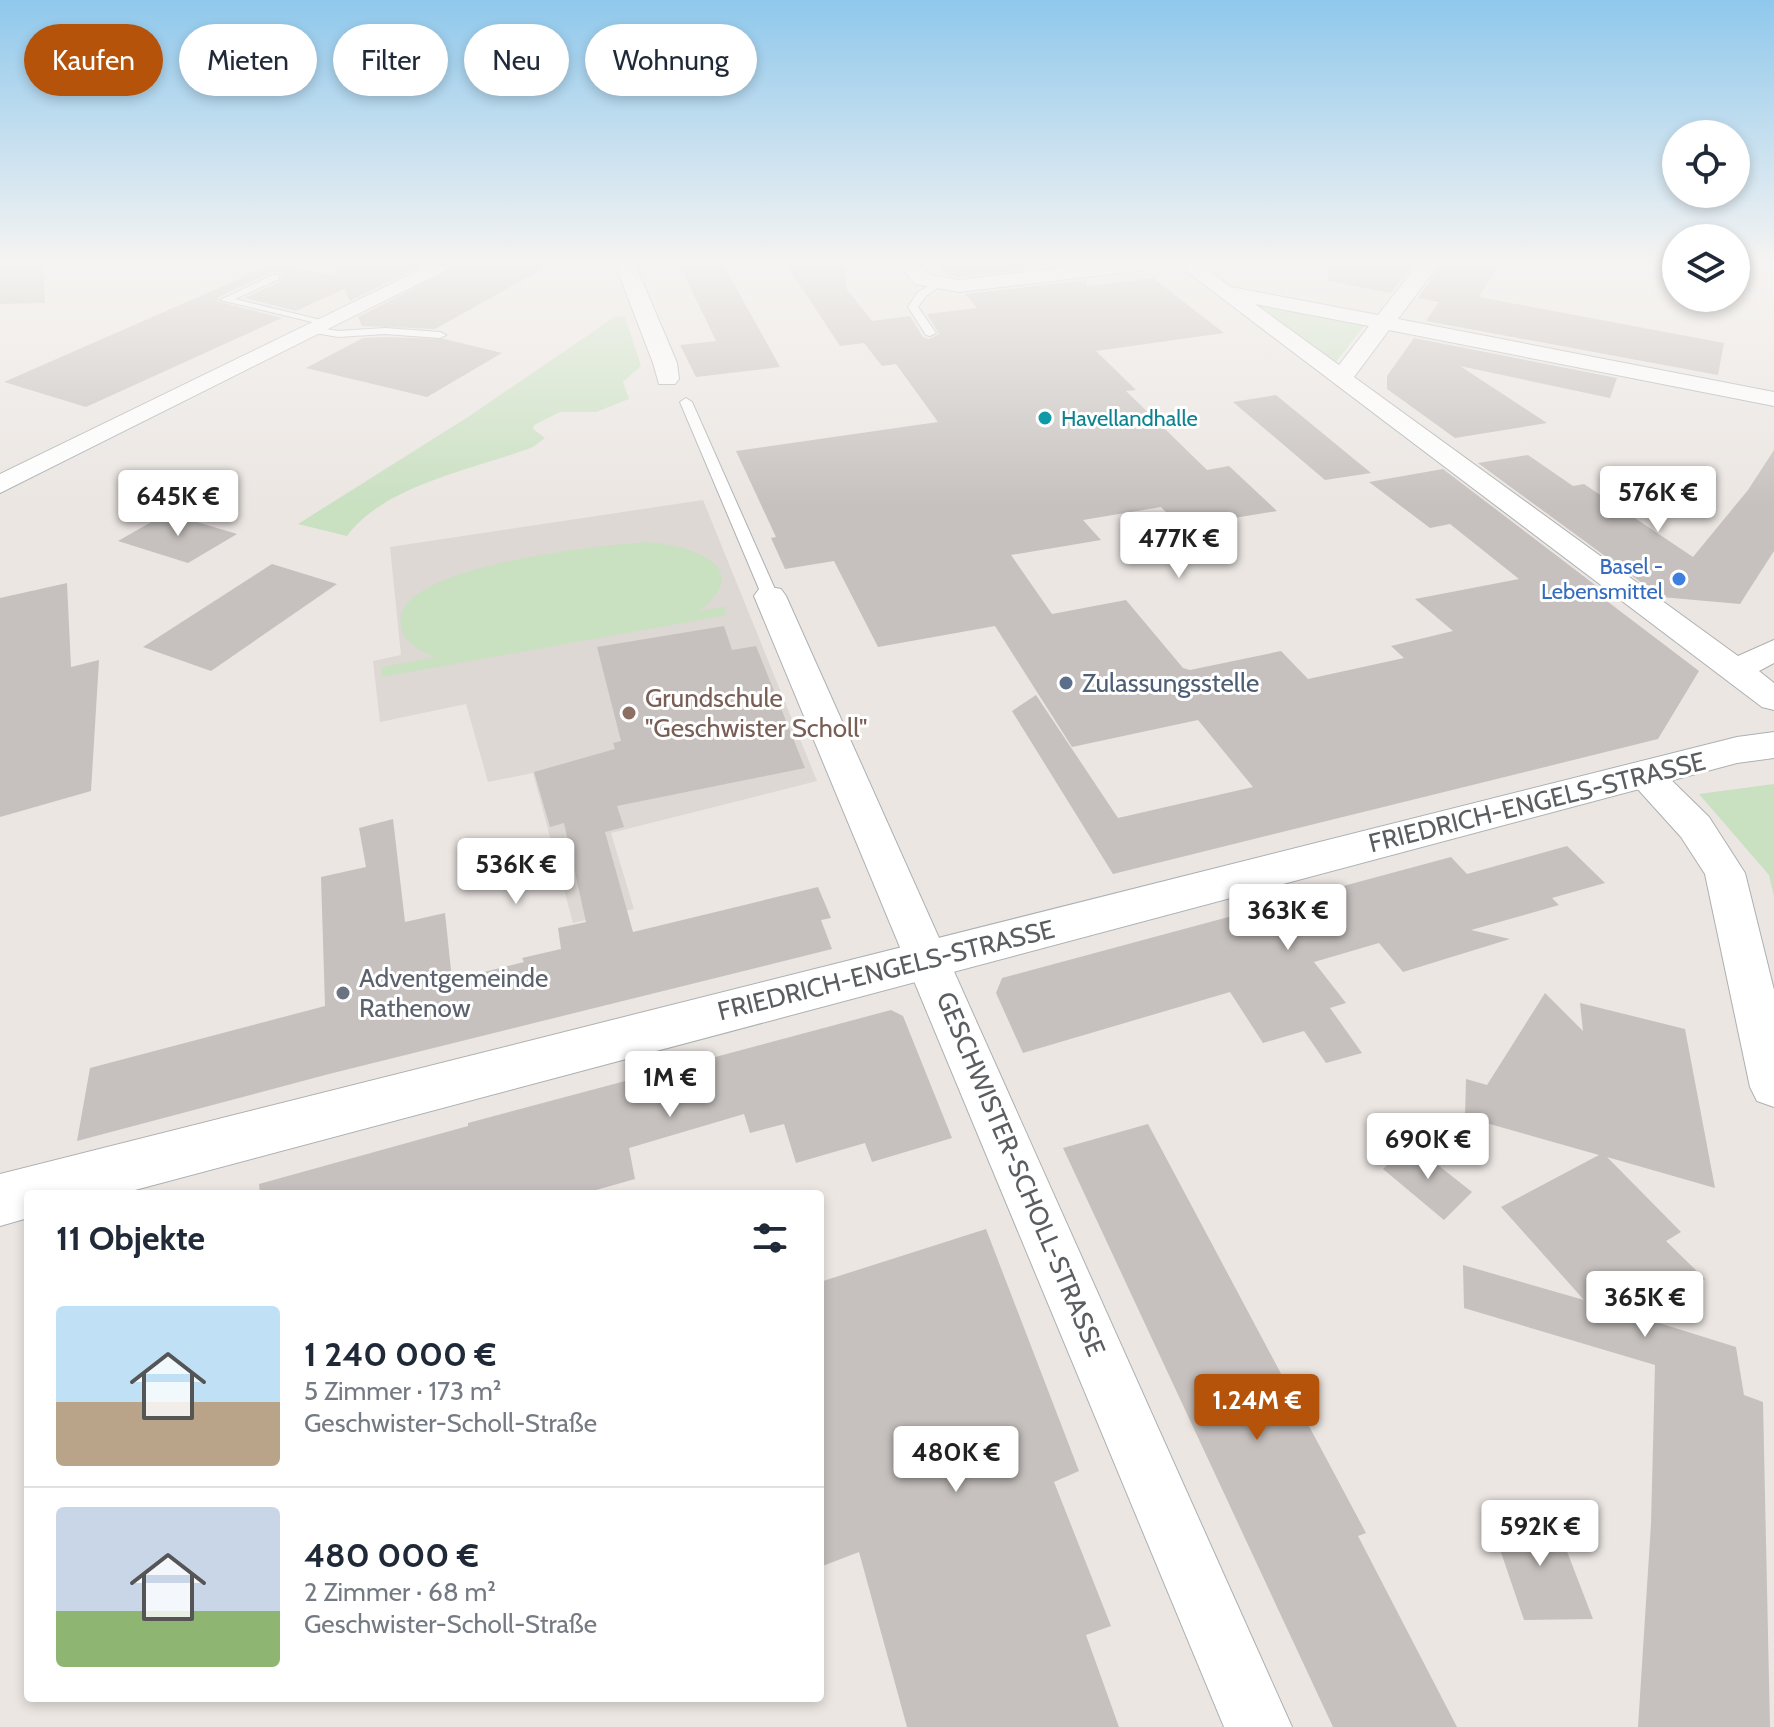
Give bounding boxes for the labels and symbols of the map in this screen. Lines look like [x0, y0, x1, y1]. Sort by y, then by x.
place label: Havellandhalle [1061, 405, 1198, 432]
marker: Havellandhalle [1036, 409, 1054, 427]
pin: 576K € [1593, 466, 1723, 534]
pin: 645K € [113, 470, 243, 538]
pin: 477K € [1114, 512, 1244, 580]
place label: Basel - Lebensmittel [1541, 553, 1664, 605]
marker: Basel - Lebensmittel [1670, 570, 1688, 588]
place label: Zulassungsstelle [1082, 667, 1259, 699]
marker: Zulassungsstelle [1057, 674, 1075, 692]
place label: Grundschule "Geschwister Scholl" [645, 682, 867, 744]
marker: Grundschule "Geschwister Scholl" [620, 704, 638, 722]
street label: FRIEDRICH-ENGELS-STRASSE [1365, 745, 1709, 859]
pin: 536K € [451, 838, 581, 906]
pin: 363K € [1223, 884, 1353, 952]
street label: FRIEDRICH-ENGELS-STRASSE [714, 913, 1058, 1027]
place label: Adventgemeinde Rathenow [359, 962, 548, 1024]
marker: Adventgemeinde Rathenow [334, 984, 352, 1002]
street label: GESCHWISTER-SCHOLL-STRASSE [930, 987, 1112, 1361]
pin: 1M € [623, 1051, 717, 1119]
pin: 690K € [1363, 1113, 1493, 1181]
pin: 365K € [1580, 1271, 1710, 1339]
pin: 1.24M € [1183, 1374, 1331, 1442]
pin: 480K € [891, 1426, 1021, 1494]
pin: 592K € [1475, 1500, 1605, 1568]

